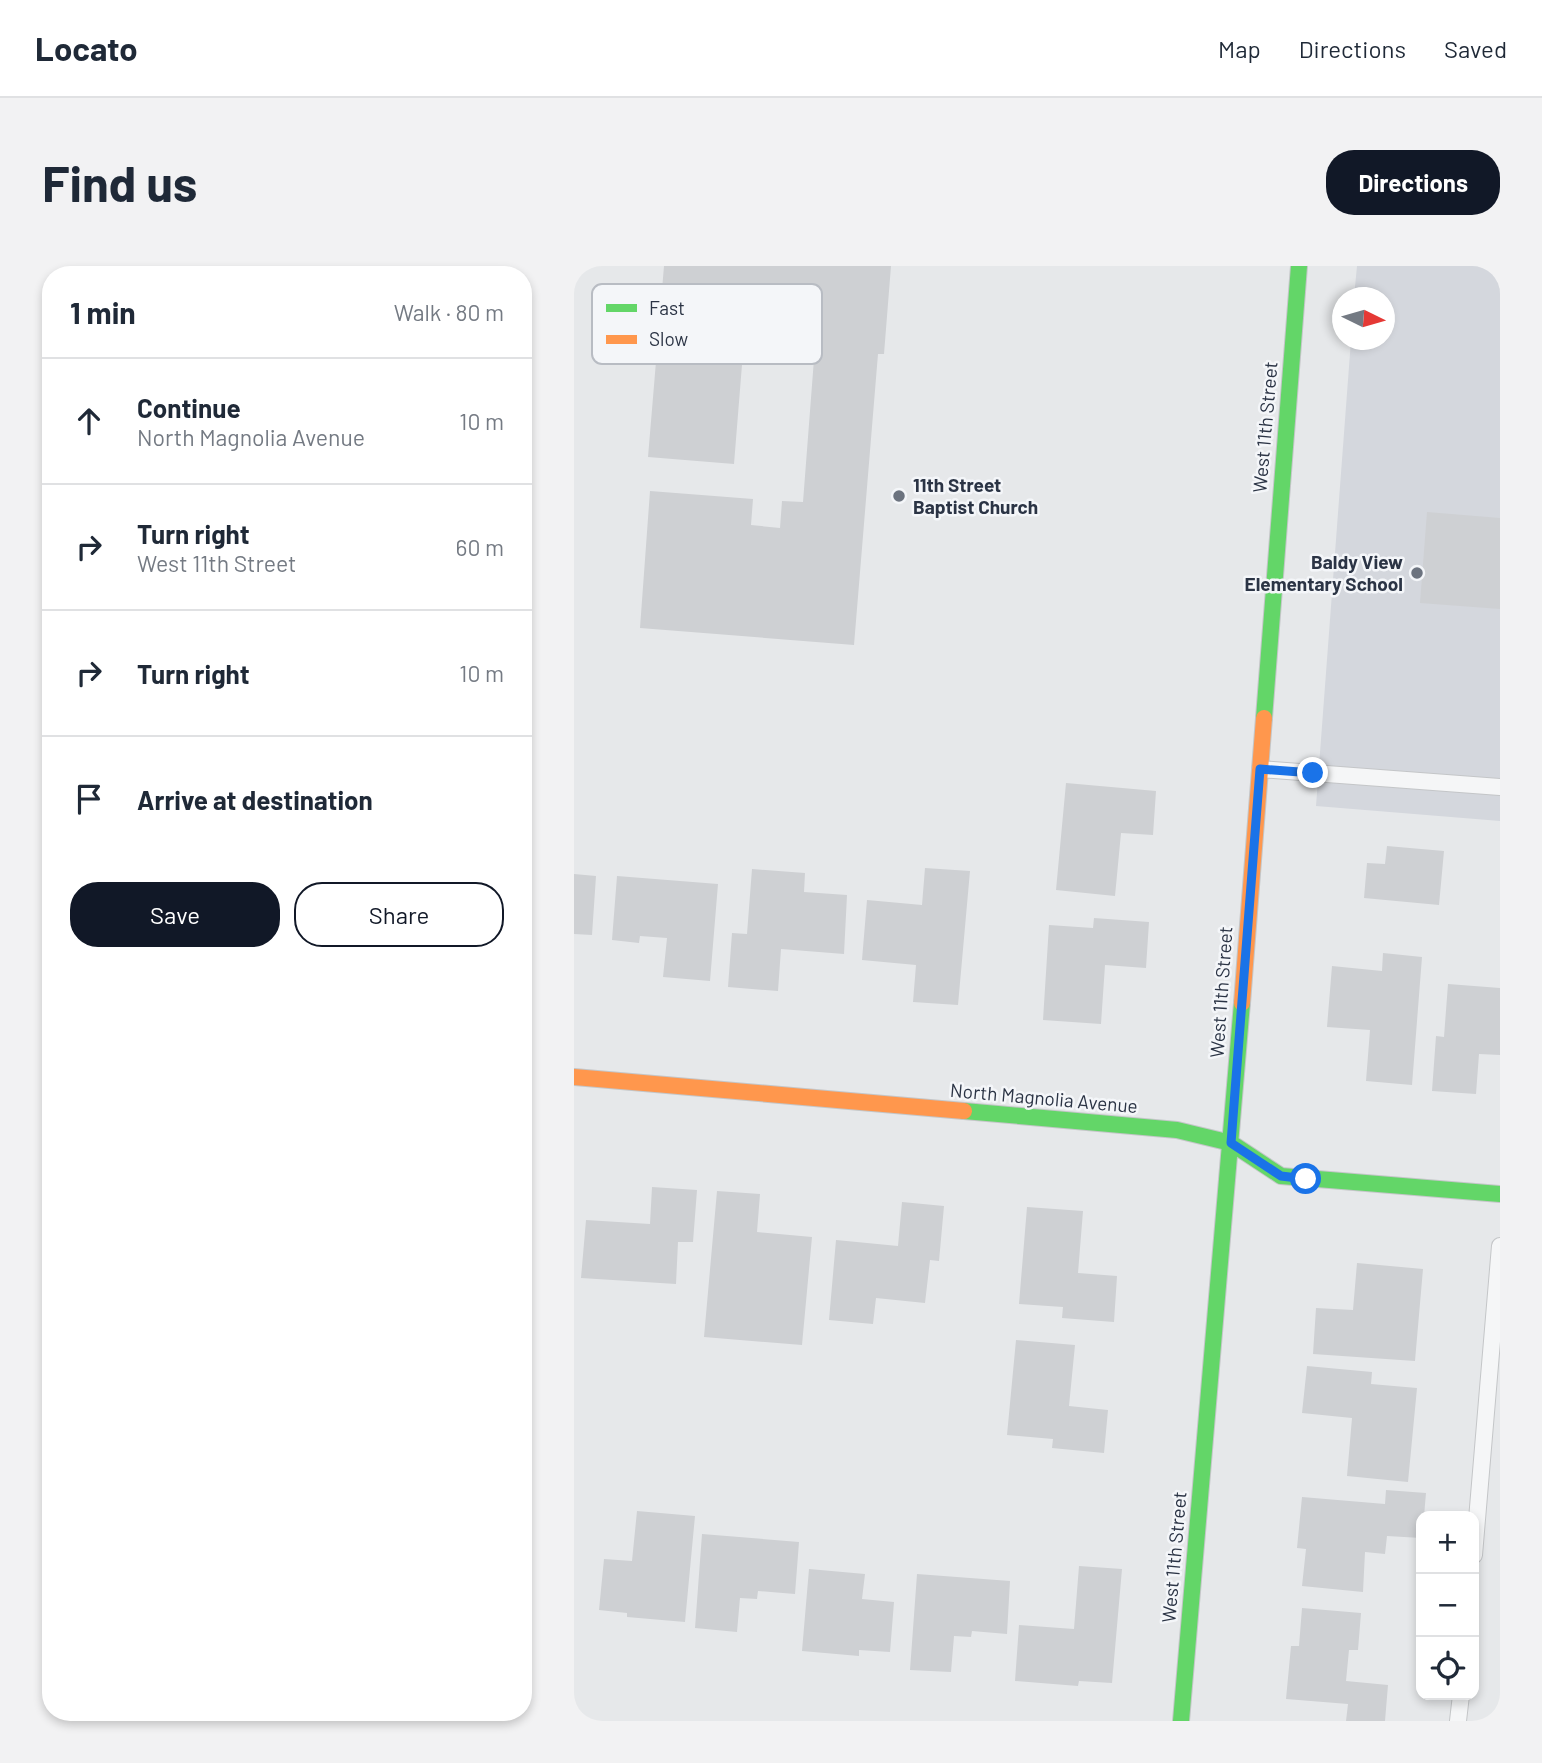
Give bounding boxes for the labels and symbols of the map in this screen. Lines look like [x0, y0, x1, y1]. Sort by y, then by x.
legend [592, 284, 822, 364]
north arrow [1332, 287, 1395, 350]
text: Fast [649, 296, 685, 319]
text: Slow [649, 327, 688, 350]
street label: West 11th Street [1247, 360, 1282, 494]
place label: 11th Street Baptist Church [913, 473, 1038, 518]
marker: 11th Street Baptist Church [891, 488, 907, 504]
place label: Baldy View Elementary School [1245, 550, 1403, 595]
marker: Baldy View Elementary School [1409, 565, 1425, 581]
route end [1297, 757, 1328, 788]
street label: West 11th Street [1204, 925, 1237, 1058]
street label: North Magnolia Avenue [949, 1078, 1139, 1117]
route start [1290, 1163, 1321, 1194]
street label: West 11th Street [1156, 1490, 1191, 1624]

